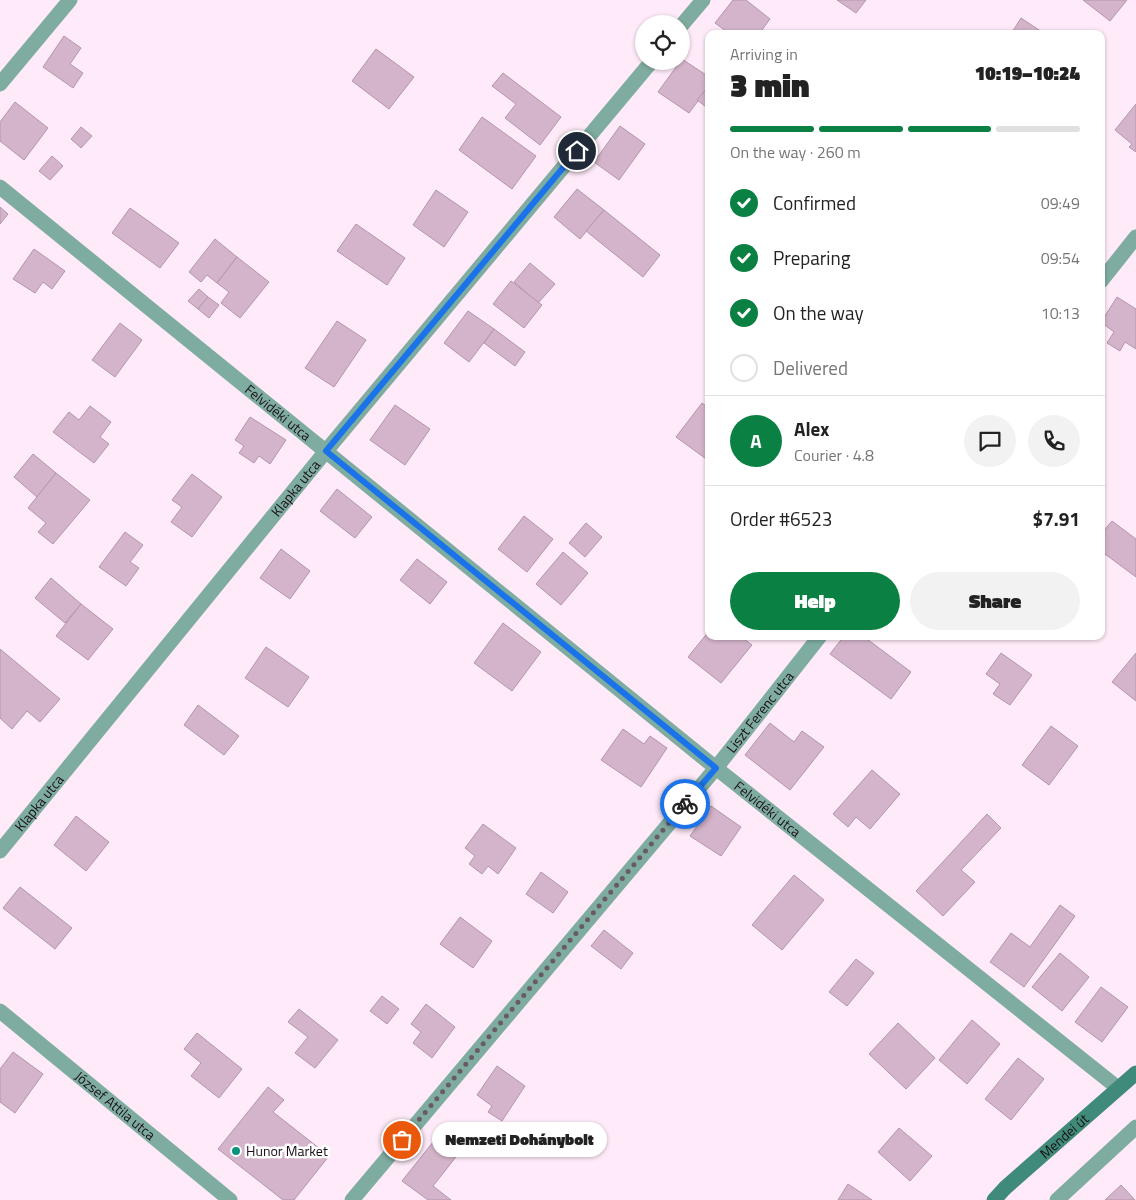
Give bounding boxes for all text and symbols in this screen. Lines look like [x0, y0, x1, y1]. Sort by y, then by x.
map controls [635, 15, 690, 70]
button: locate [635, 15, 690, 70]
text: Arriving in [730, 42, 798, 66]
text: 10:19–10:24 [975, 58, 1080, 87]
text: 3 min [730, 61, 810, 109]
pin [556, 130, 598, 172]
icon: home [563, 137, 591, 165]
text: On the way · 260 m [730, 140, 861, 164]
text: Confirmed [773, 188, 856, 217]
icon: check [730, 189, 758, 217]
text: 09:49 [1041, 191, 1080, 215]
text: Preparing [773, 243, 850, 272]
icon: check [730, 244, 758, 272]
text: 09:54 [1041, 246, 1080, 270]
text: On the way [773, 298, 864, 327]
icon: check [730, 299, 758, 327]
text: 10:13 [1041, 301, 1080, 325]
text: Delivered [773, 353, 848, 382]
street label: Felvidéki utca [241, 379, 316, 446]
text: Alex [794, 414, 829, 443]
button: chat [964, 415, 1016, 467]
button: phone [1028, 415, 1080, 467]
text: A [750, 426, 762, 455]
text: Courier · 4.8 [794, 443, 874, 467]
street label: Klapka utca [266, 455, 325, 521]
text: Order #6523 [730, 504, 832, 533]
text: $7.91 [1033, 504, 1080, 533]
button: Help [730, 572, 900, 630]
button: Share [910, 572, 1080, 630]
street label: Liszt Ferenc utca [721, 666, 798, 757]
street label: Klapka utca [9, 770, 68, 836]
street label: Felvidéki utca [730, 776, 806, 842]
courier [660, 779, 710, 829]
icon: bike [671, 790, 699, 818]
street label: József Attila utca [71, 1066, 160, 1145]
street label: Mendei út [1035, 1108, 1093, 1163]
pin [381, 1119, 423, 1161]
callout: Nemzeti Dohánybolt [432, 1122, 607, 1158]
icon: bag [388, 1126, 416, 1154]
text: Nemzeti Dohánybolt [445, 1127, 594, 1151]
place label: Hunor Market [246, 1140, 328, 1161]
marker: Hunor Market [230, 1145, 242, 1157]

